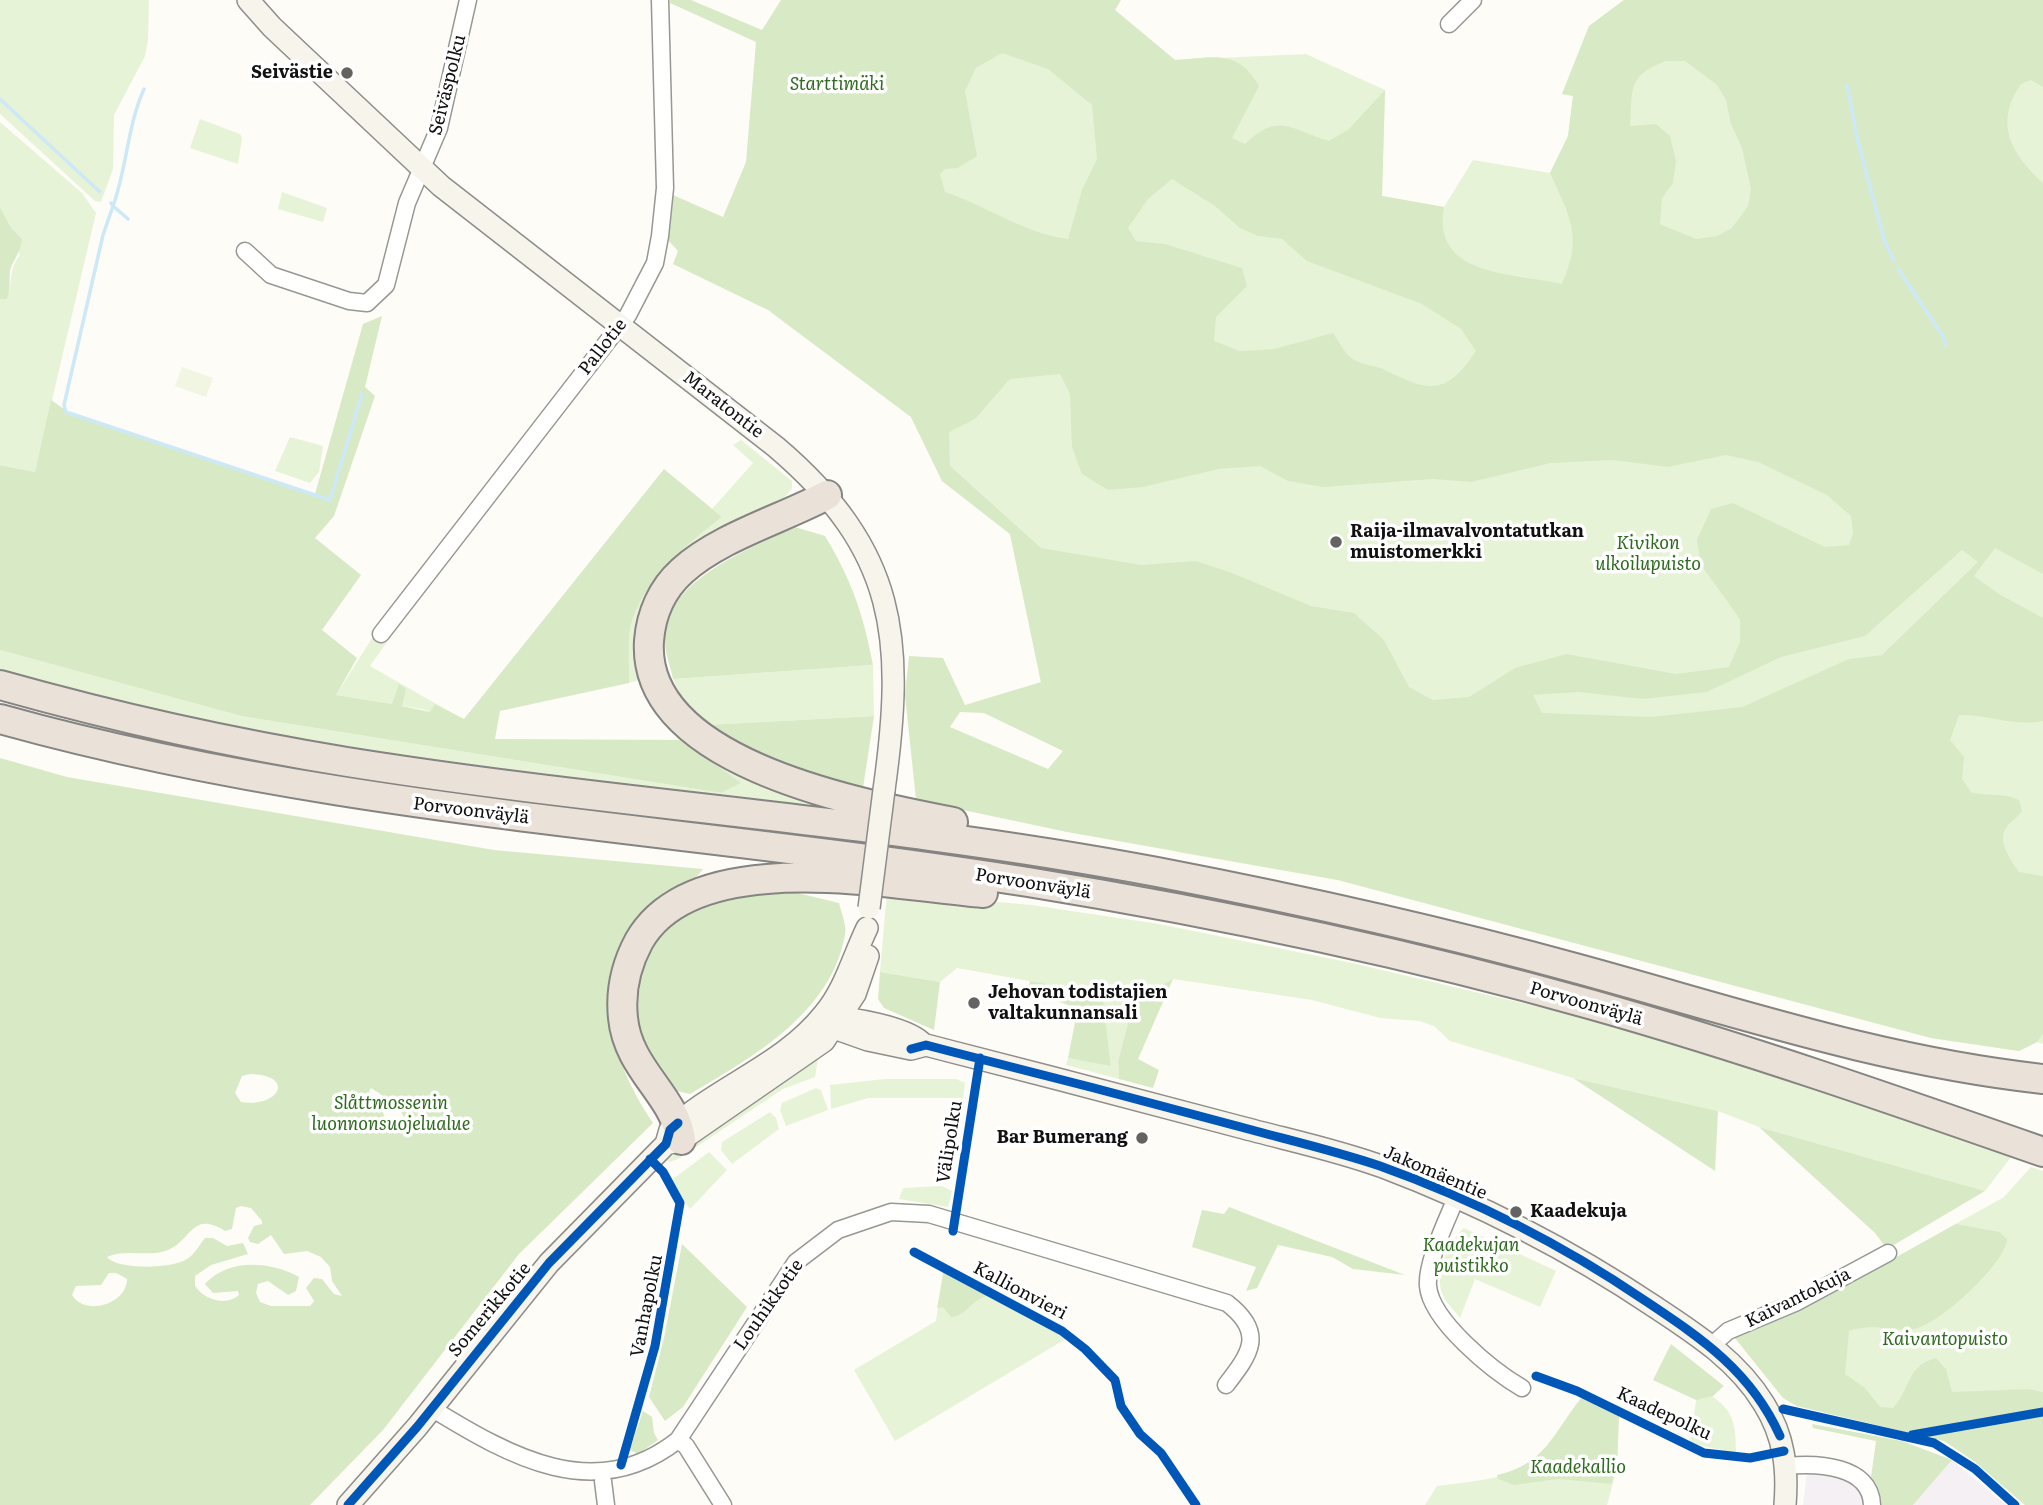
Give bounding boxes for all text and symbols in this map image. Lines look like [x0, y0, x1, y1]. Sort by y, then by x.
street label: Seiväspolku [425, 32, 471, 138]
place label: Seivästie [251, 62, 333, 84]
marker: Seivästie [339, 65, 355, 81]
park label: Starttimäki [790, 74, 884, 96]
street label: Pallotie [574, 315, 632, 379]
street label: Maratontie [678, 367, 768, 443]
place label: Raija-ilmavalvontatutkan muistomerkki [1350, 521, 1584, 564]
park label: Kivikon ulkoilupuisto [1595, 533, 1701, 576]
marker: Raija-ilmavalvontatutkan muistomerkki [1328, 534, 1344, 550]
street label: Porvoonväylä [412, 793, 530, 829]
street label: Porvoonväylä [974, 864, 1092, 904]
street label: Porvoonväylä [1527, 978, 1645, 1030]
place label: Jehovan todistajien valtakunnansali [988, 982, 1168, 1024]
marker: Jehovan todistajien valtakunnansali [966, 995, 982, 1011]
park label: Slåttmossenin luonnonsuojelualue [312, 1093, 470, 1136]
street label: Välipolku [933, 1099, 967, 1185]
place label: Bar Bumerang [996, 1127, 1128, 1149]
marker: Bar Bumerang [1134, 1130, 1150, 1146]
street label: Jakomäentie [1380, 1141, 1490, 1205]
place label: Kaadekuja [1530, 1201, 1627, 1223]
marker: Kaadekuja [1508, 1204, 1524, 1220]
park label: Kaadekujan puistikko [1422, 1235, 1520, 1278]
street label: Vanhapolku [626, 1253, 668, 1359]
street label: Louhikkotie [730, 1255, 808, 1355]
street label: Kallionvieri [969, 1257, 1071, 1325]
street label: Somerikkotie [444, 1258, 536, 1362]
street label: Kaivantokuja [1742, 1263, 1854, 1333]
park label: Kaivantopuisto [1882, 1329, 2008, 1351]
street label: Kaadepolku [1613, 1383, 1715, 1445]
park label: Kaadekallio [1530, 1457, 1626, 1479]

